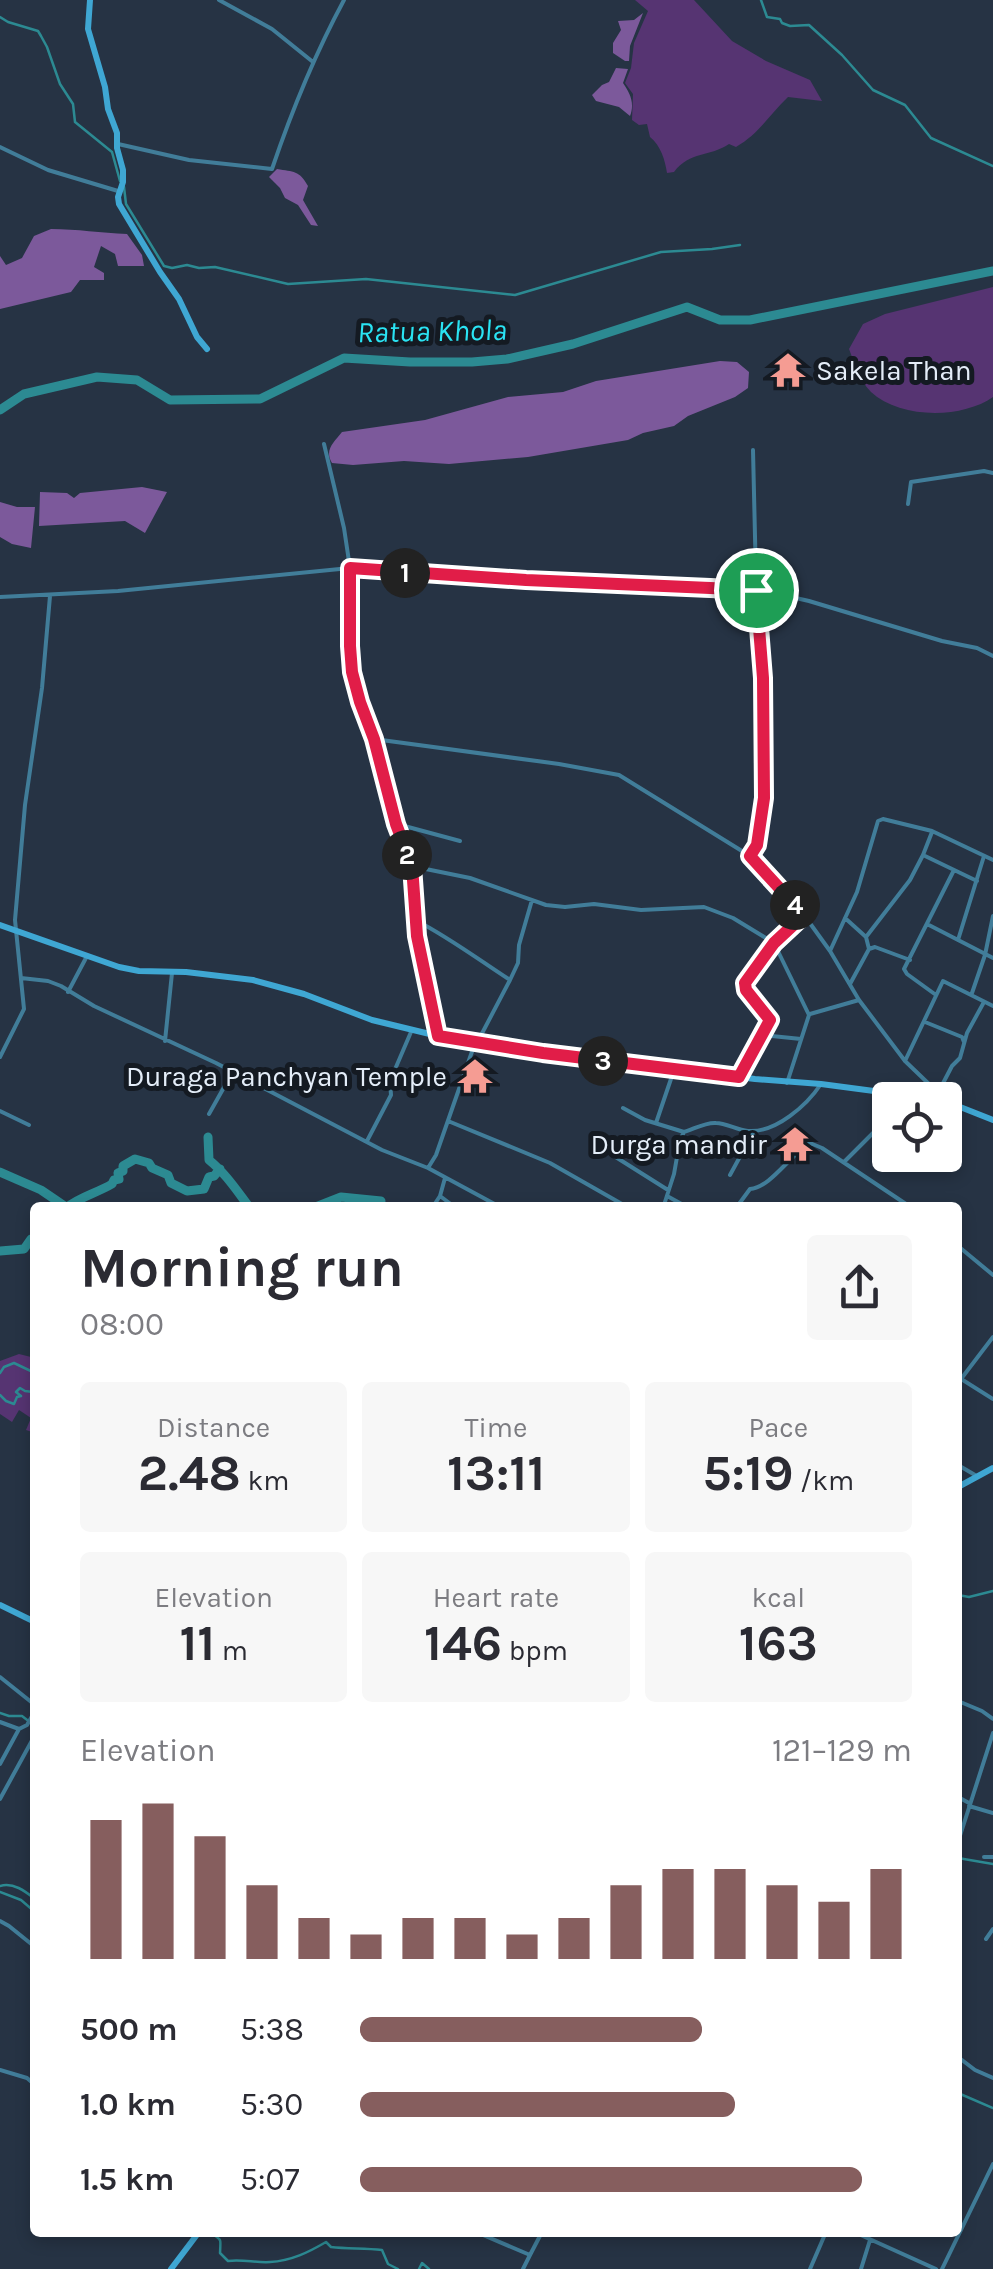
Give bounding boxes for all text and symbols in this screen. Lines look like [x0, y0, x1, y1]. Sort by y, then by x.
water label: Ratua Khola [357, 312, 507, 350]
temple icon: Sakela Than [769, 351, 807, 389]
place label: Sakela Than [816, 354, 972, 387]
pin: 1 [380, 548, 430, 598]
pin [714, 548, 799, 633]
text: 1 [400, 556, 410, 589]
icon: arrive [729, 563, 784, 618]
pin: 2 [382, 830, 432, 880]
text: 2 [399, 838, 415, 871]
pin: 4 [770, 880, 820, 930]
text: 4 [787, 888, 803, 921]
pin: 3 [578, 1036, 628, 1086]
text: 3 [594, 1044, 612, 1077]
temple icon: Duraga Panchyan Temple [456, 1057, 494, 1095]
place label: Duraga Panchyan Temple [126, 1060, 447, 1093]
map controls [872, 1082, 962, 1172]
button: locate [872, 1082, 962, 1172]
temple icon: Durga mandir [776, 1125, 814, 1163]
place label: Durga mandir [590, 1128, 768, 1161]
button: share [807, 1235, 912, 1340]
text: Morning run [80, 1236, 404, 1300]
text: 08:00 [80, 1306, 164, 1343]
text: Distance [157, 1411, 270, 1444]
text: Time [465, 1411, 527, 1444]
text: Pace [748, 1411, 808, 1444]
text: 2.48 [138, 1444, 241, 1503]
text: 13:11 [447, 1444, 545, 1503]
text: 5:19 [703, 1444, 793, 1503]
text: km [241, 1464, 290, 1497]
text: /km [793, 1464, 854, 1497]
text: Elevation [154, 1581, 273, 1614]
text: Heart rate [433, 1581, 559, 1614]
text: kcal [752, 1581, 805, 1614]
text: 11 [179, 1614, 215, 1673]
text: 146 [424, 1614, 502, 1673]
text: 163 [739, 1614, 818, 1673]
text: m [215, 1634, 248, 1667]
text: bpm [502, 1634, 568, 1667]
text: Elevation [80, 1732, 215, 1769]
text: 121–129 m [772, 1732, 912, 1769]
text: 500 m [80, 2011, 178, 2048]
text: 5:38 [240, 2011, 304, 2048]
text: 1.0 km [80, 2086, 176, 2123]
text: 5:30 [240, 2086, 303, 2123]
text: 1.5 km [80, 2161, 174, 2198]
text: 5:07 [240, 2161, 299, 2198]

